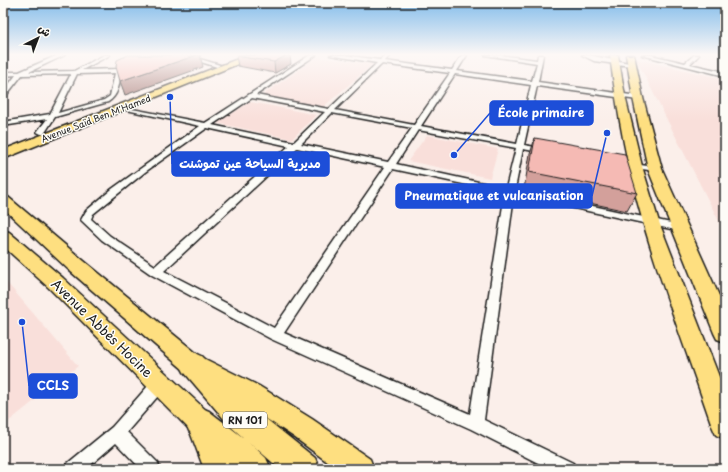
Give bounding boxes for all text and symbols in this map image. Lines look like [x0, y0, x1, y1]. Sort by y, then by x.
north arrow [18, 18, 58, 58]
text: ش [35, 20, 55, 41]
street label: Avenue Saïd Ben M'Hamed [39, 91, 153, 145]
callout: École primaire [490, 101, 593, 125]
text: École primaire [498, 103, 585, 121]
callout: مديرية السياحة عين تموشنت [172, 152, 329, 176]
text: مديرية السياحة عين تموشنت [179, 154, 321, 172]
callout: Pneumatique et vulcanisation [396, 184, 592, 208]
text: Pneumatique et vulcanisation [404, 186, 584, 204]
street label: Avenue Abbès Hocine [47, 274, 157, 381]
callout: CCLS [29, 374, 77, 398]
text: CCLS [37, 376, 70, 394]
road number: RN 101 [223, 412, 267, 428]

